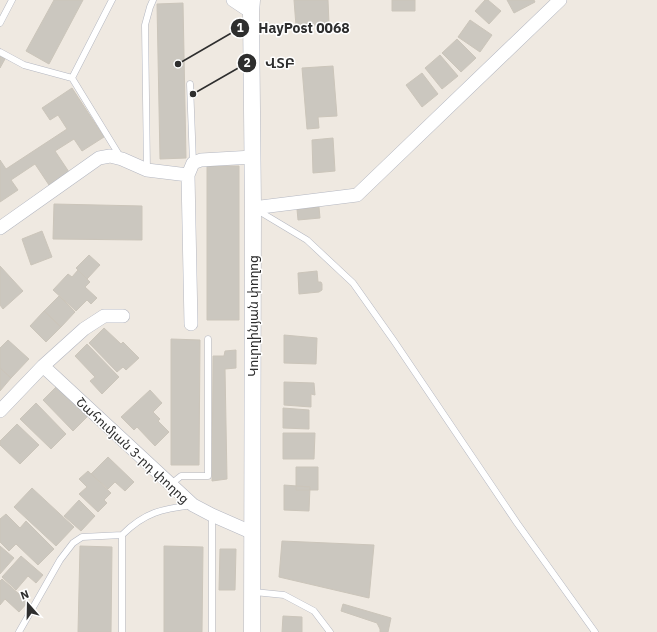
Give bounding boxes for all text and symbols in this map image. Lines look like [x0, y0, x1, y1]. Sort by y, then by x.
callout: HayPost 0068 [230, 15, 358, 41]
text: HayPost 0068 [258, 19, 350, 37]
text: 1 [236, 20, 244, 35]
callout: ՎՏԲ [237, 50, 302, 76]
text: ՎՏԲ [265, 54, 295, 72]
text: 2 [243, 55, 251, 70]
street label: Կուրղինյան փողոց [245, 255, 262, 377]
street label: Շահումյան 3-րդ փողոց [73, 393, 193, 507]
north arrow [8, 584, 48, 624]
text: N [18, 587, 31, 603]

